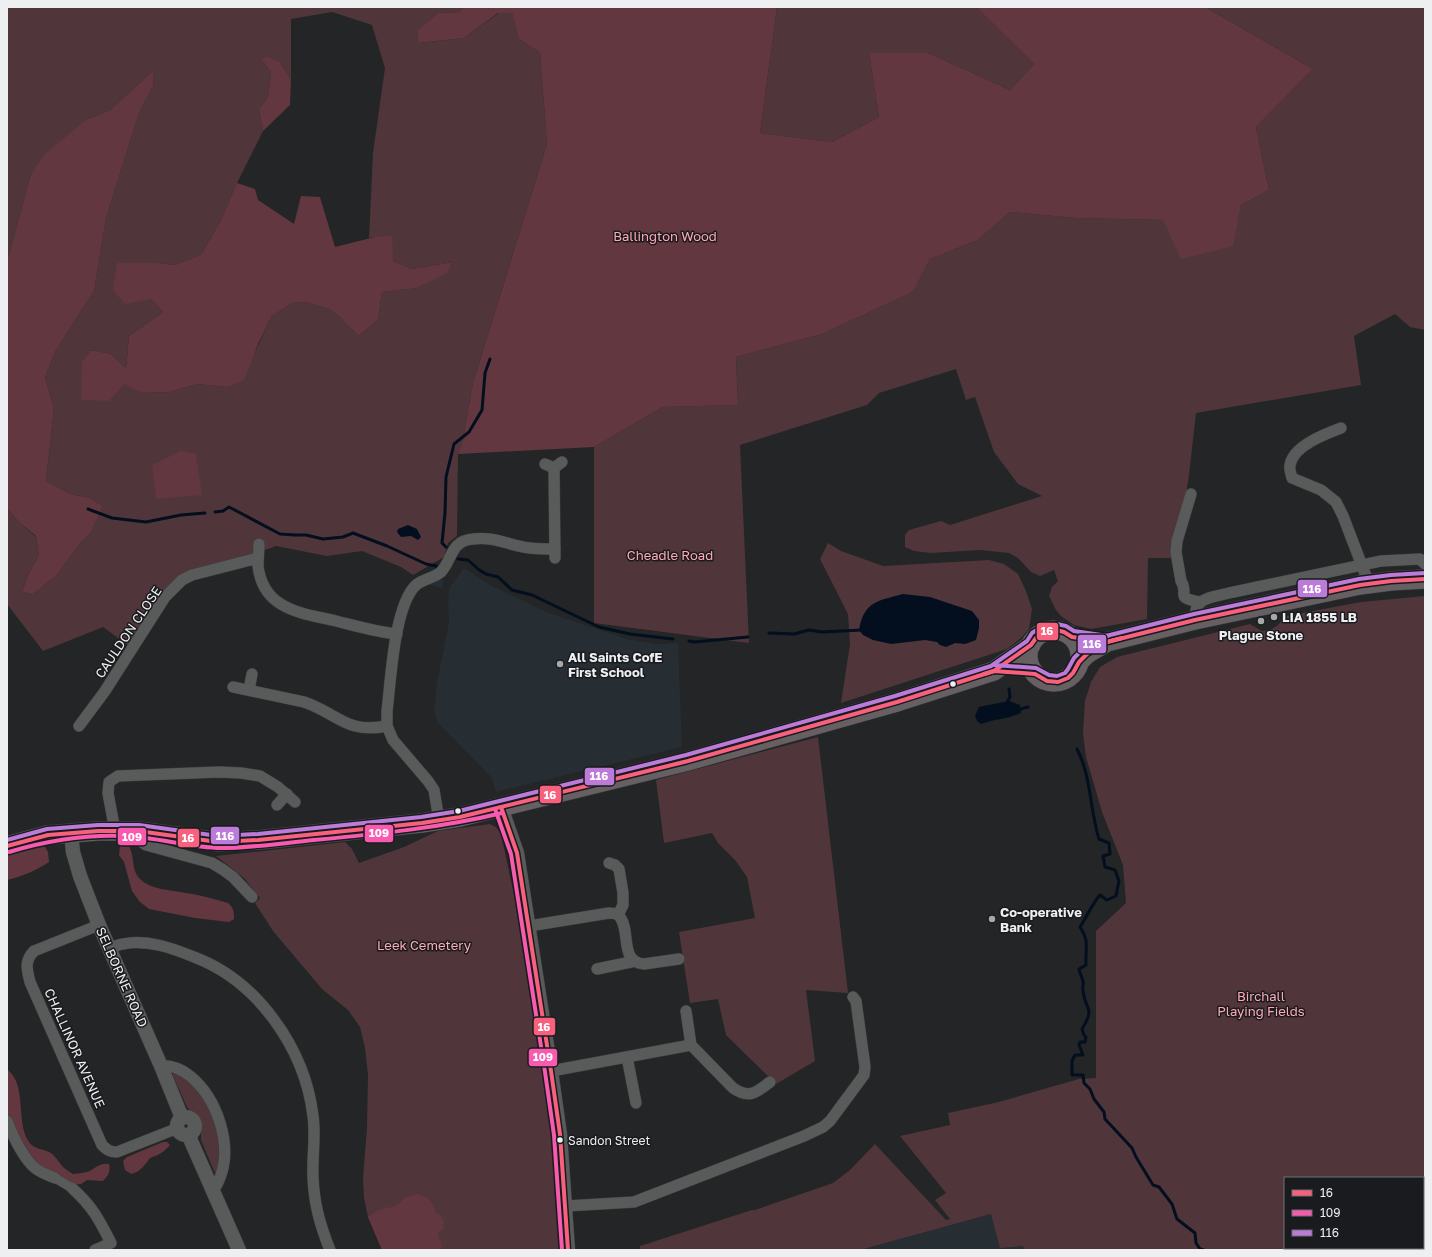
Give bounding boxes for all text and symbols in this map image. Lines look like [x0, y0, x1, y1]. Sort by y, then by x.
park label: Ballington Wood [613, 228, 717, 244]
park label: Cheadle Road [627, 547, 713, 563]
line badge: 116 [1297, 579, 1328, 598]
text: 116 [1303, 582, 1321, 595]
street label: CAULDON CLOSE [91, 583, 165, 681]
place label: LIA 1855 LB [1282, 609, 1357, 625]
marker: LIA 1855 LB [1269, 612, 1279, 622]
marker: Plague Stone [1256, 616, 1266, 626]
line badge: 16 [1036, 622, 1059, 641]
text: 16 [1041, 624, 1053, 637]
place label: Plague Stone [1219, 627, 1304, 643]
line badge: 116 [1077, 634, 1107, 654]
text: 116 [1083, 637, 1101, 650]
place label: All Saints CofE First School [568, 649, 662, 680]
marker: All Saints CofE First School [555, 659, 565, 669]
unlabelled marker [948, 679, 958, 689]
line badge: 116 [584, 767, 615, 786]
text: 116 [590, 769, 608, 782]
line badge: 16 [539, 785, 562, 804]
text: 16 [544, 788, 556, 801]
unlabelled marker [453, 806, 463, 816]
line badge: 109 [364, 824, 394, 843]
line badge: 116 [210, 826, 240, 845]
text: 109 [369, 826, 389, 839]
line badge: 109 [117, 827, 147, 846]
line badge: 16 [177, 828, 200, 848]
text: 116 [216, 829, 234, 842]
text: 109 [122, 830, 142, 843]
text: 16 [182, 831, 194, 844]
place label: Co-operative Bank [1000, 904, 1082, 935]
marker: Co-operative Bank [987, 914, 997, 924]
street label: SELBORNE ROAD [93, 924, 151, 1030]
park label: Leek Cemetery [377, 937, 472, 953]
street label: CHALLINOR AVENUE [41, 986, 109, 1110]
park label: Birchall Playing Fields [1217, 988, 1305, 1019]
line badge: 16 [533, 1017, 556, 1036]
text: 16 [538, 1020, 550, 1033]
line badge: 109 [528, 1048, 558, 1067]
text: 109 [533, 1050, 553, 1063]
place label: Sandon Street [568, 1133, 651, 1148]
marker: Sandon Street [555, 1135, 565, 1145]
legend [1284, 1177, 1424, 1249]
text: 16 [1320, 1185, 1333, 1200]
text: 109 [1320, 1205, 1341, 1220]
text: 116 [1320, 1225, 1339, 1240]

